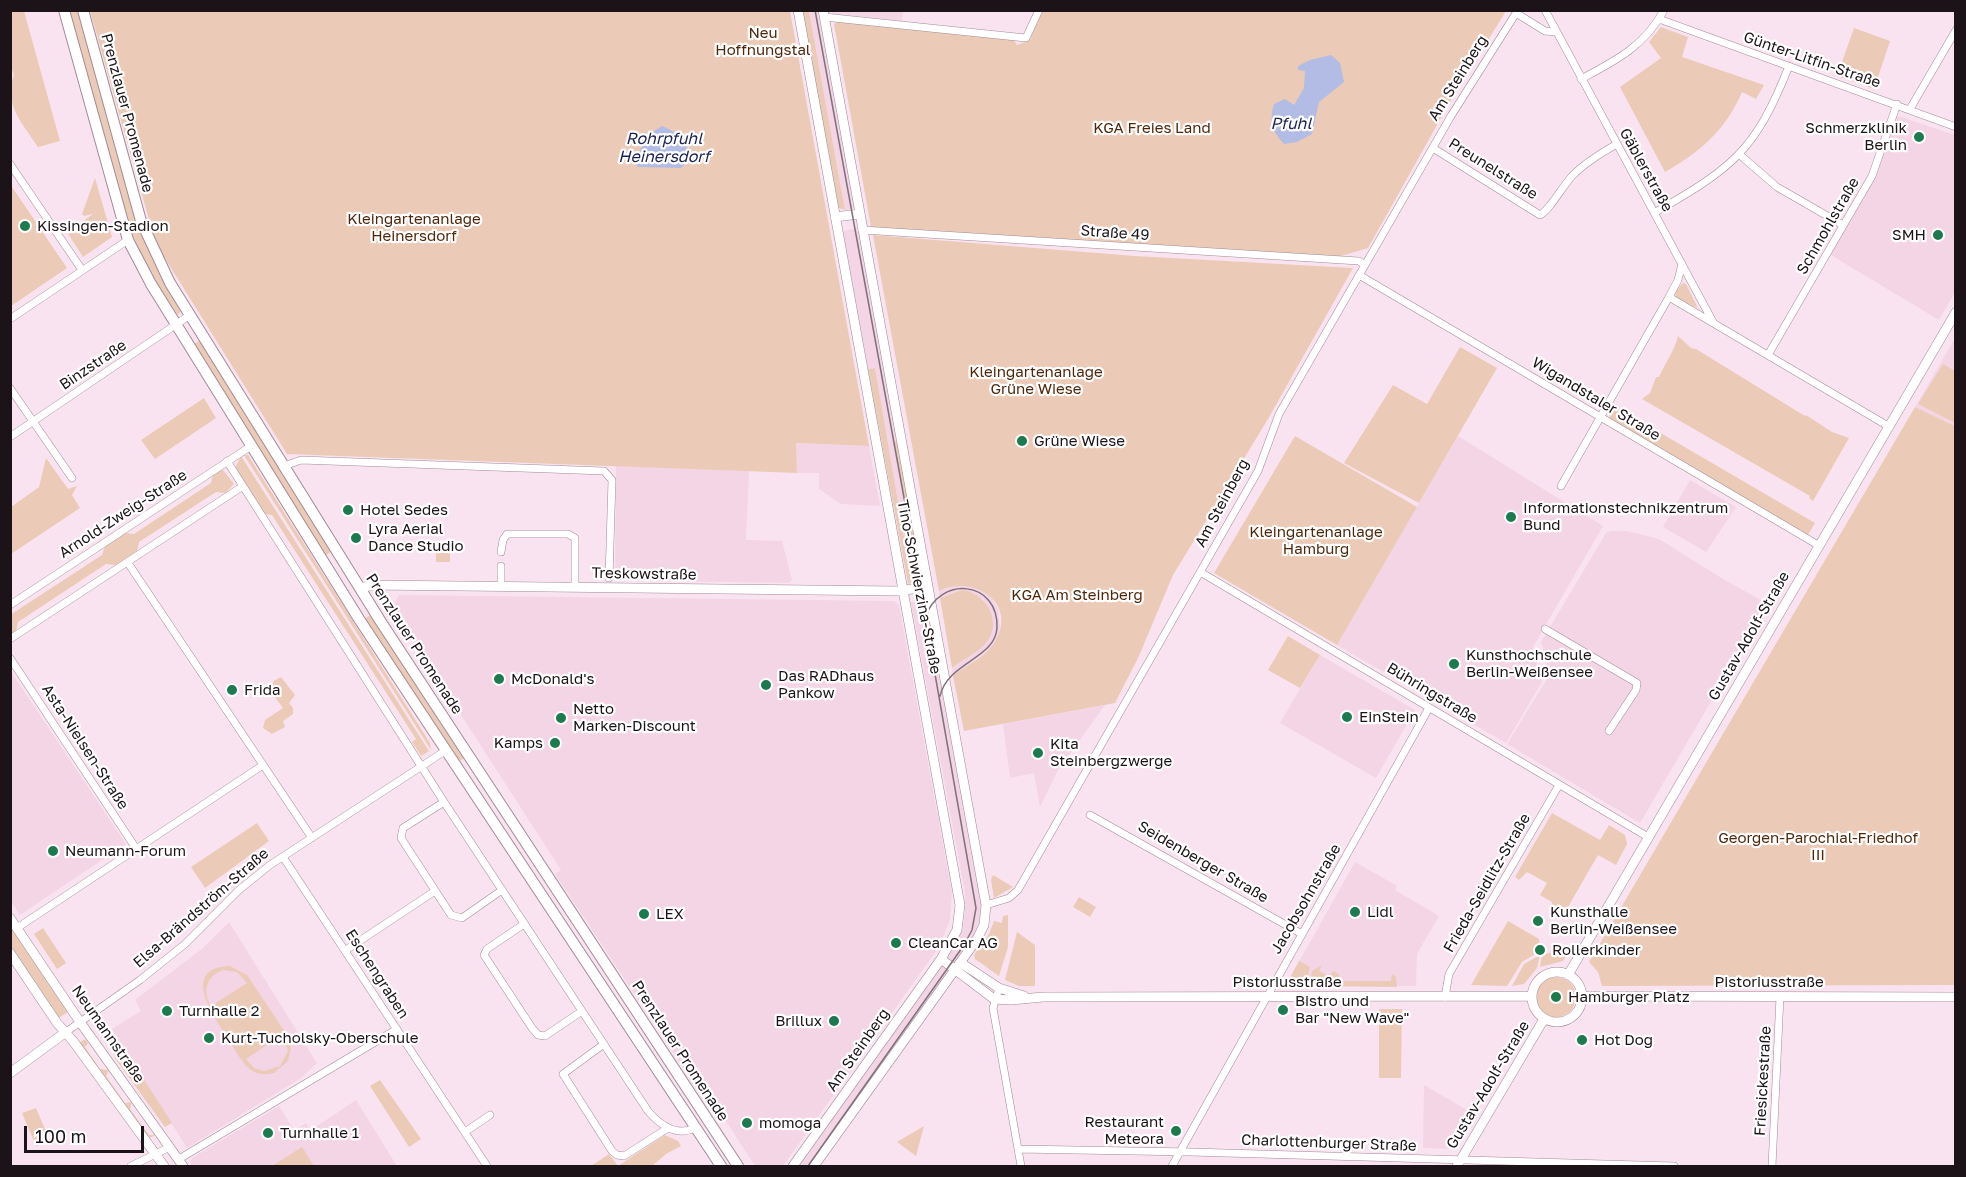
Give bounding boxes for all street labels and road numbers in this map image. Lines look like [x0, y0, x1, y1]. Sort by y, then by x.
street label: Günter-Litfin-Straße [1741, 28, 1883, 92]
street label: Prenzlauer Promenade [97, 32, 157, 194]
street label: Am Steinberg [1425, 32, 1491, 124]
street label: Gäblerstraße [1616, 125, 1676, 215]
street label: Preunelstraße [1445, 134, 1541, 204]
street label: Schmohlstraße [1793, 174, 1863, 278]
street label: Straße 49 [1080, 222, 1150, 244]
street label: Binzstraße [56, 336, 130, 394]
street label: Wigandstaler Straße [1528, 353, 1664, 445]
street label: Am Steinberg [1191, 456, 1253, 550]
street label: Arnold-Zweig-Straße [56, 466, 190, 562]
street label: Tino-Schwierzina-Straße [893, 498, 945, 676]
street label: Treskowstraße [591, 564, 697, 584]
street label: Gustav-Adolf-Straße [1705, 568, 1793, 704]
street label: Prenzlauer Promenade [362, 570, 466, 718]
street label: Bühringstraße [1384, 659, 1480, 727]
street label: Asta-Nielsen-Straße [38, 681, 132, 813]
street label: Frieda-Seidlitz-Straße [1440, 810, 1534, 956]
street label: Seidenberger Straße [1135, 817, 1271, 907]
street label: Jacobsohnstraße [1267, 841, 1345, 957]
street label: Elsa-Brändström-Straße [130, 844, 272, 972]
street label: Eschengraben [341, 926, 413, 1022]
street label: Pistoriusstraße [1232, 973, 1342, 991]
street label: Pistoriusstraße [1714, 973, 1824, 991]
street label: Prenzlauer Promenade [628, 977, 732, 1125]
street label: Neumannstraße [68, 982, 148, 1086]
street label: Am Steinberg [823, 1005, 893, 1095]
street label: Gustav-Adolf-Straße [1443, 1018, 1533, 1152]
street label: Friesickestraße [1751, 1026, 1775, 1136]
street label: Charlottenburger Straße [1241, 1131, 1417, 1155]

